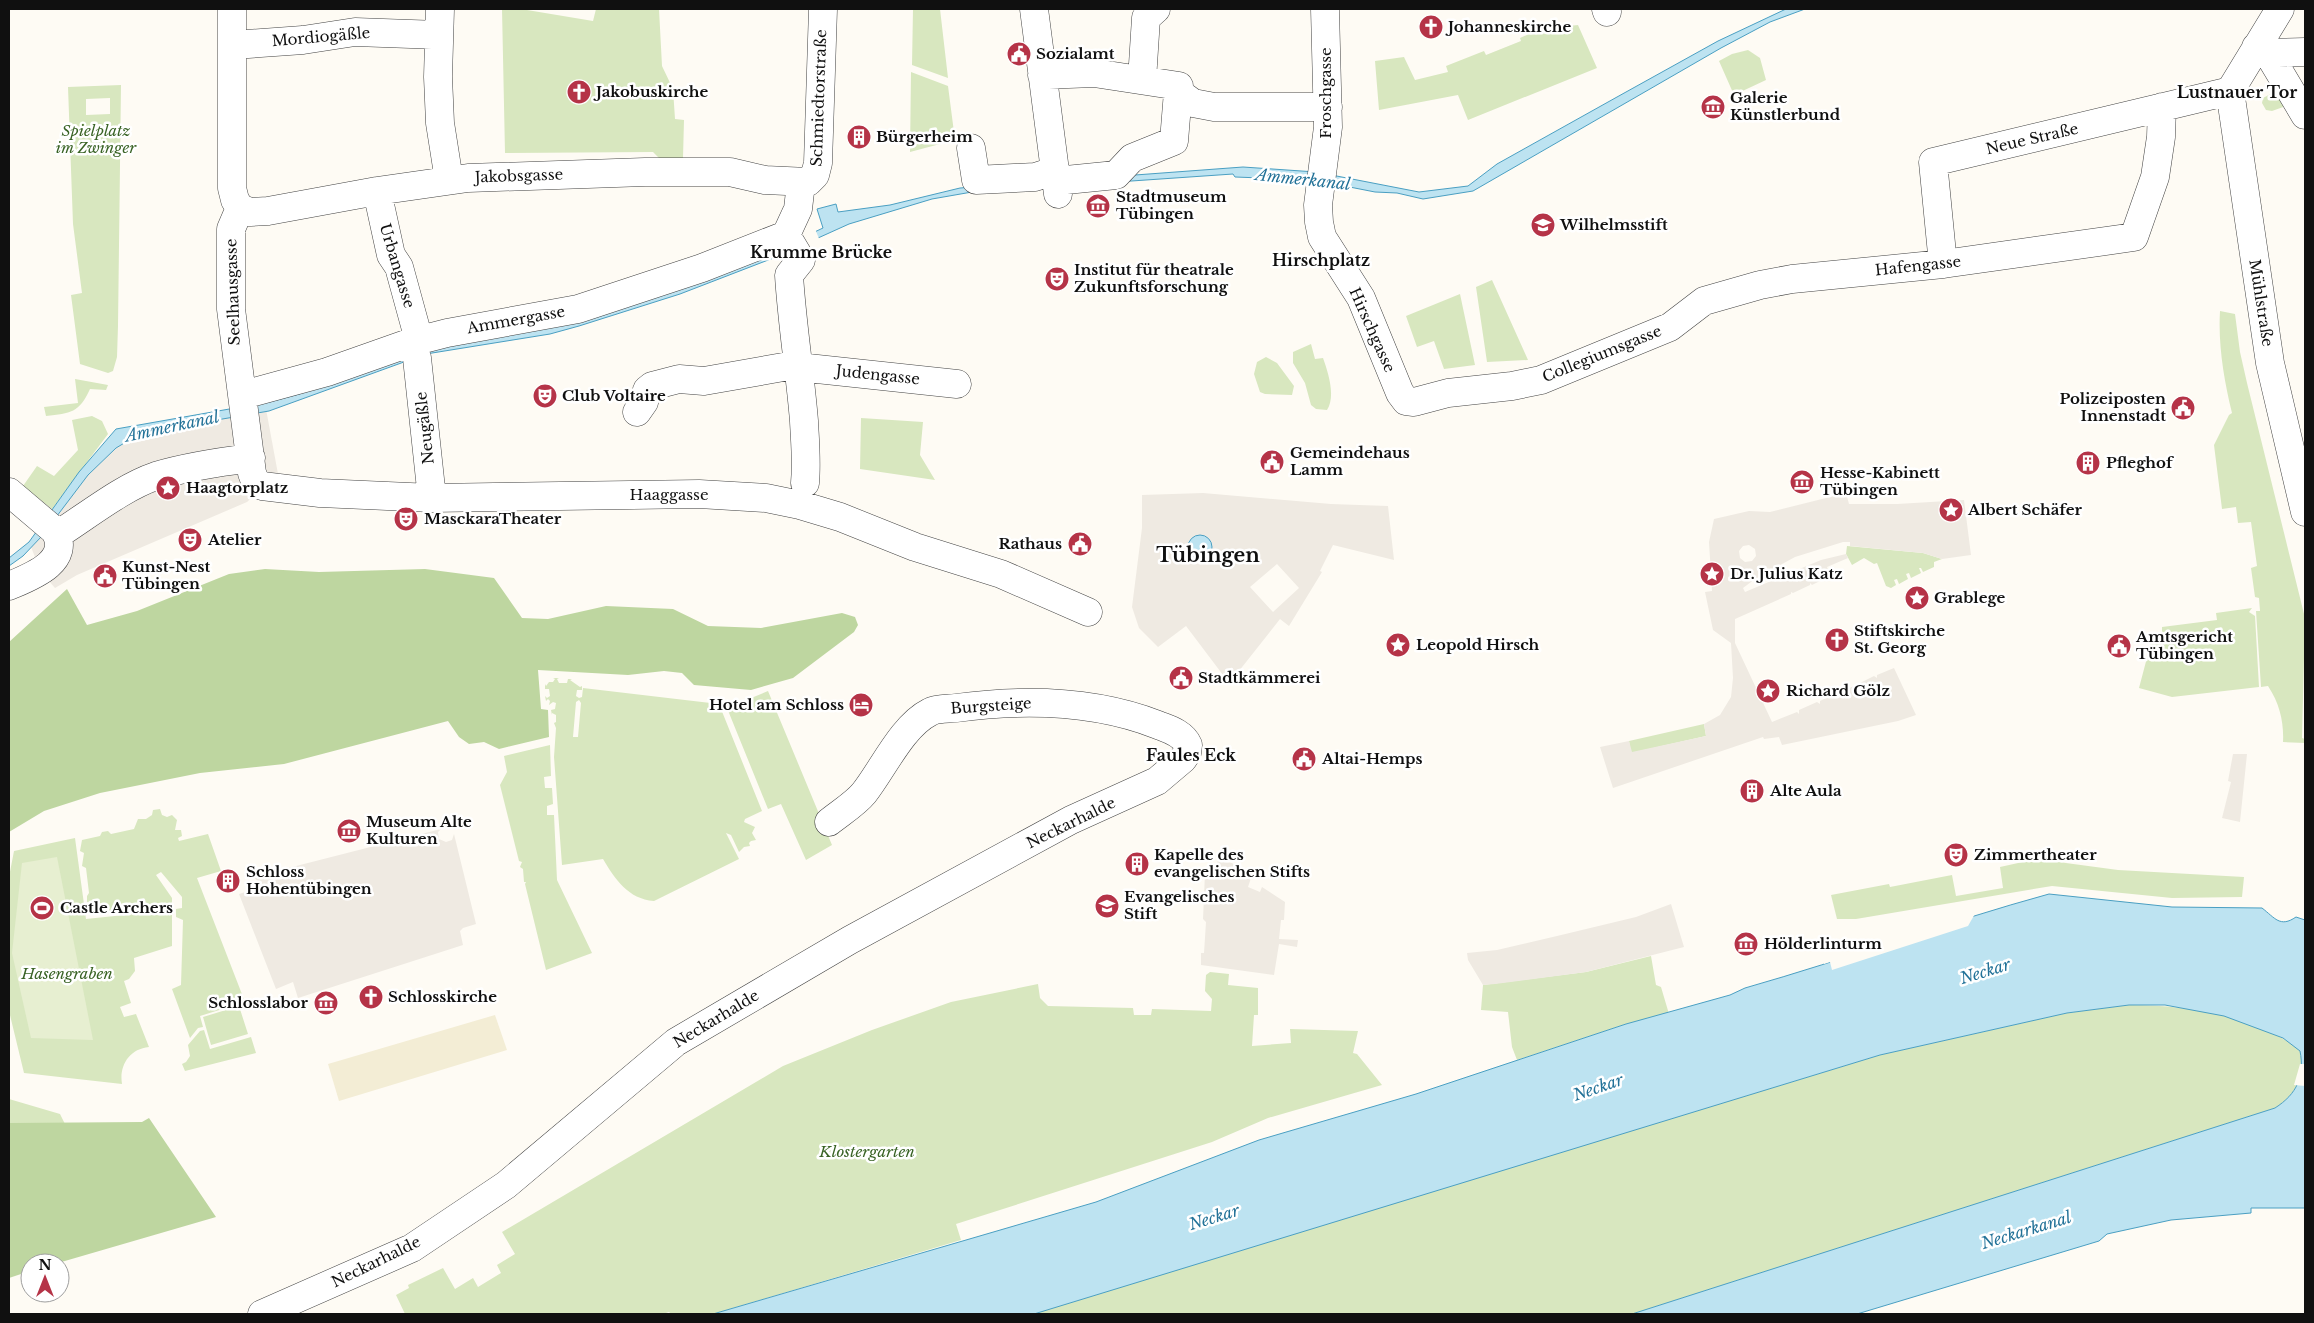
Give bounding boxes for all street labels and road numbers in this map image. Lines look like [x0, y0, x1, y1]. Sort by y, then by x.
street label: Mordiogäßle [271, 23, 371, 50]
street label: Schmiedtorstraße [807, 29, 830, 167]
street label: Froschgasse [1316, 47, 1335, 139]
street label: Neue Straße [1984, 119, 2080, 158]
street label: Jakobsgasse [472, 164, 563, 187]
street label: Urbangasse [376, 221, 419, 310]
street label: Seelhausgasse [221, 238, 244, 346]
street label: Hafengasse [1874, 252, 1962, 279]
street label: Mühlstraße [2245, 258, 2278, 348]
street label: Hirschgasse [1345, 284, 1400, 375]
street label: Ammergasse [465, 302, 566, 338]
street label: Collegiumsgasse [1539, 321, 1664, 386]
street label: Judengasse [833, 360, 921, 388]
street label: Neugäßle [411, 391, 438, 465]
street label: Haaggasse [630, 485, 709, 504]
street label: Burgsteige [950, 693, 1032, 718]
street label: Neckarhalde [1023, 793, 1118, 852]
street label: Neckarhalde [669, 986, 762, 1052]
street label: Neckarhalde [328, 1232, 423, 1291]

